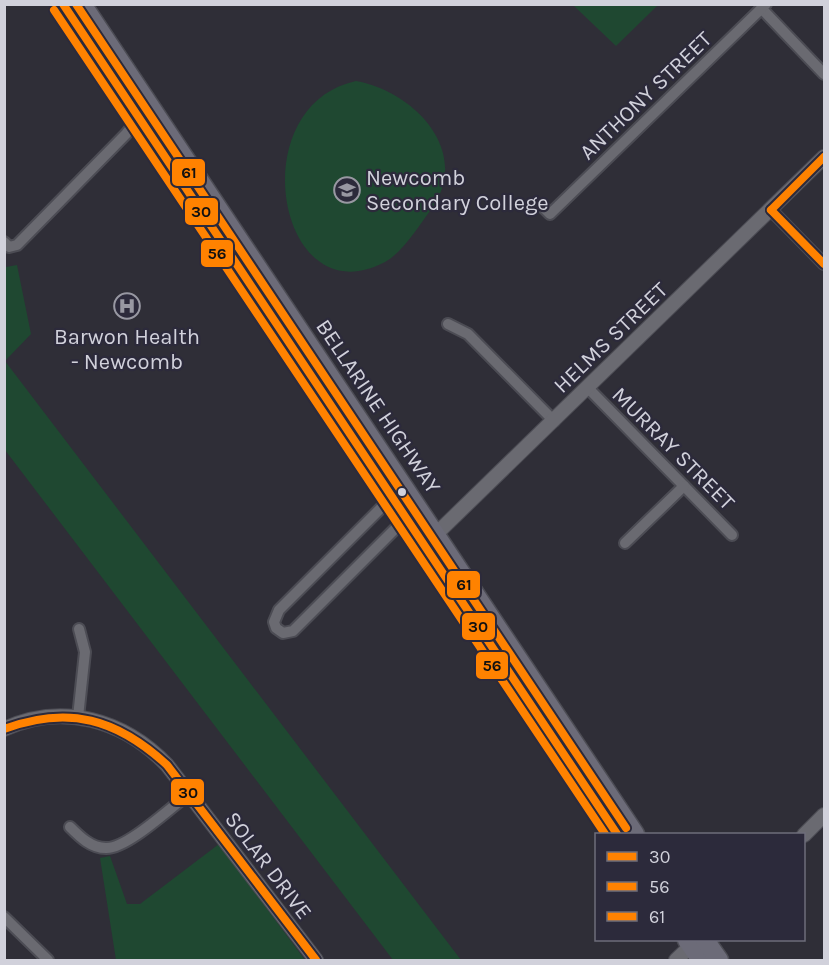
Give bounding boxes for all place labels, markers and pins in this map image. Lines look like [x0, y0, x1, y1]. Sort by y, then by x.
place label: Newcomb Secondary College [366, 165, 549, 216]
school or university icon: Newcomb Secondary College [332, 175, 362, 205]
hospital icon: Barwon Health - Newcomb [112, 291, 142, 321]
place label: Barwon Health - Newcomb [54, 324, 200, 375]
unlabelled marker [396, 486, 408, 498]

